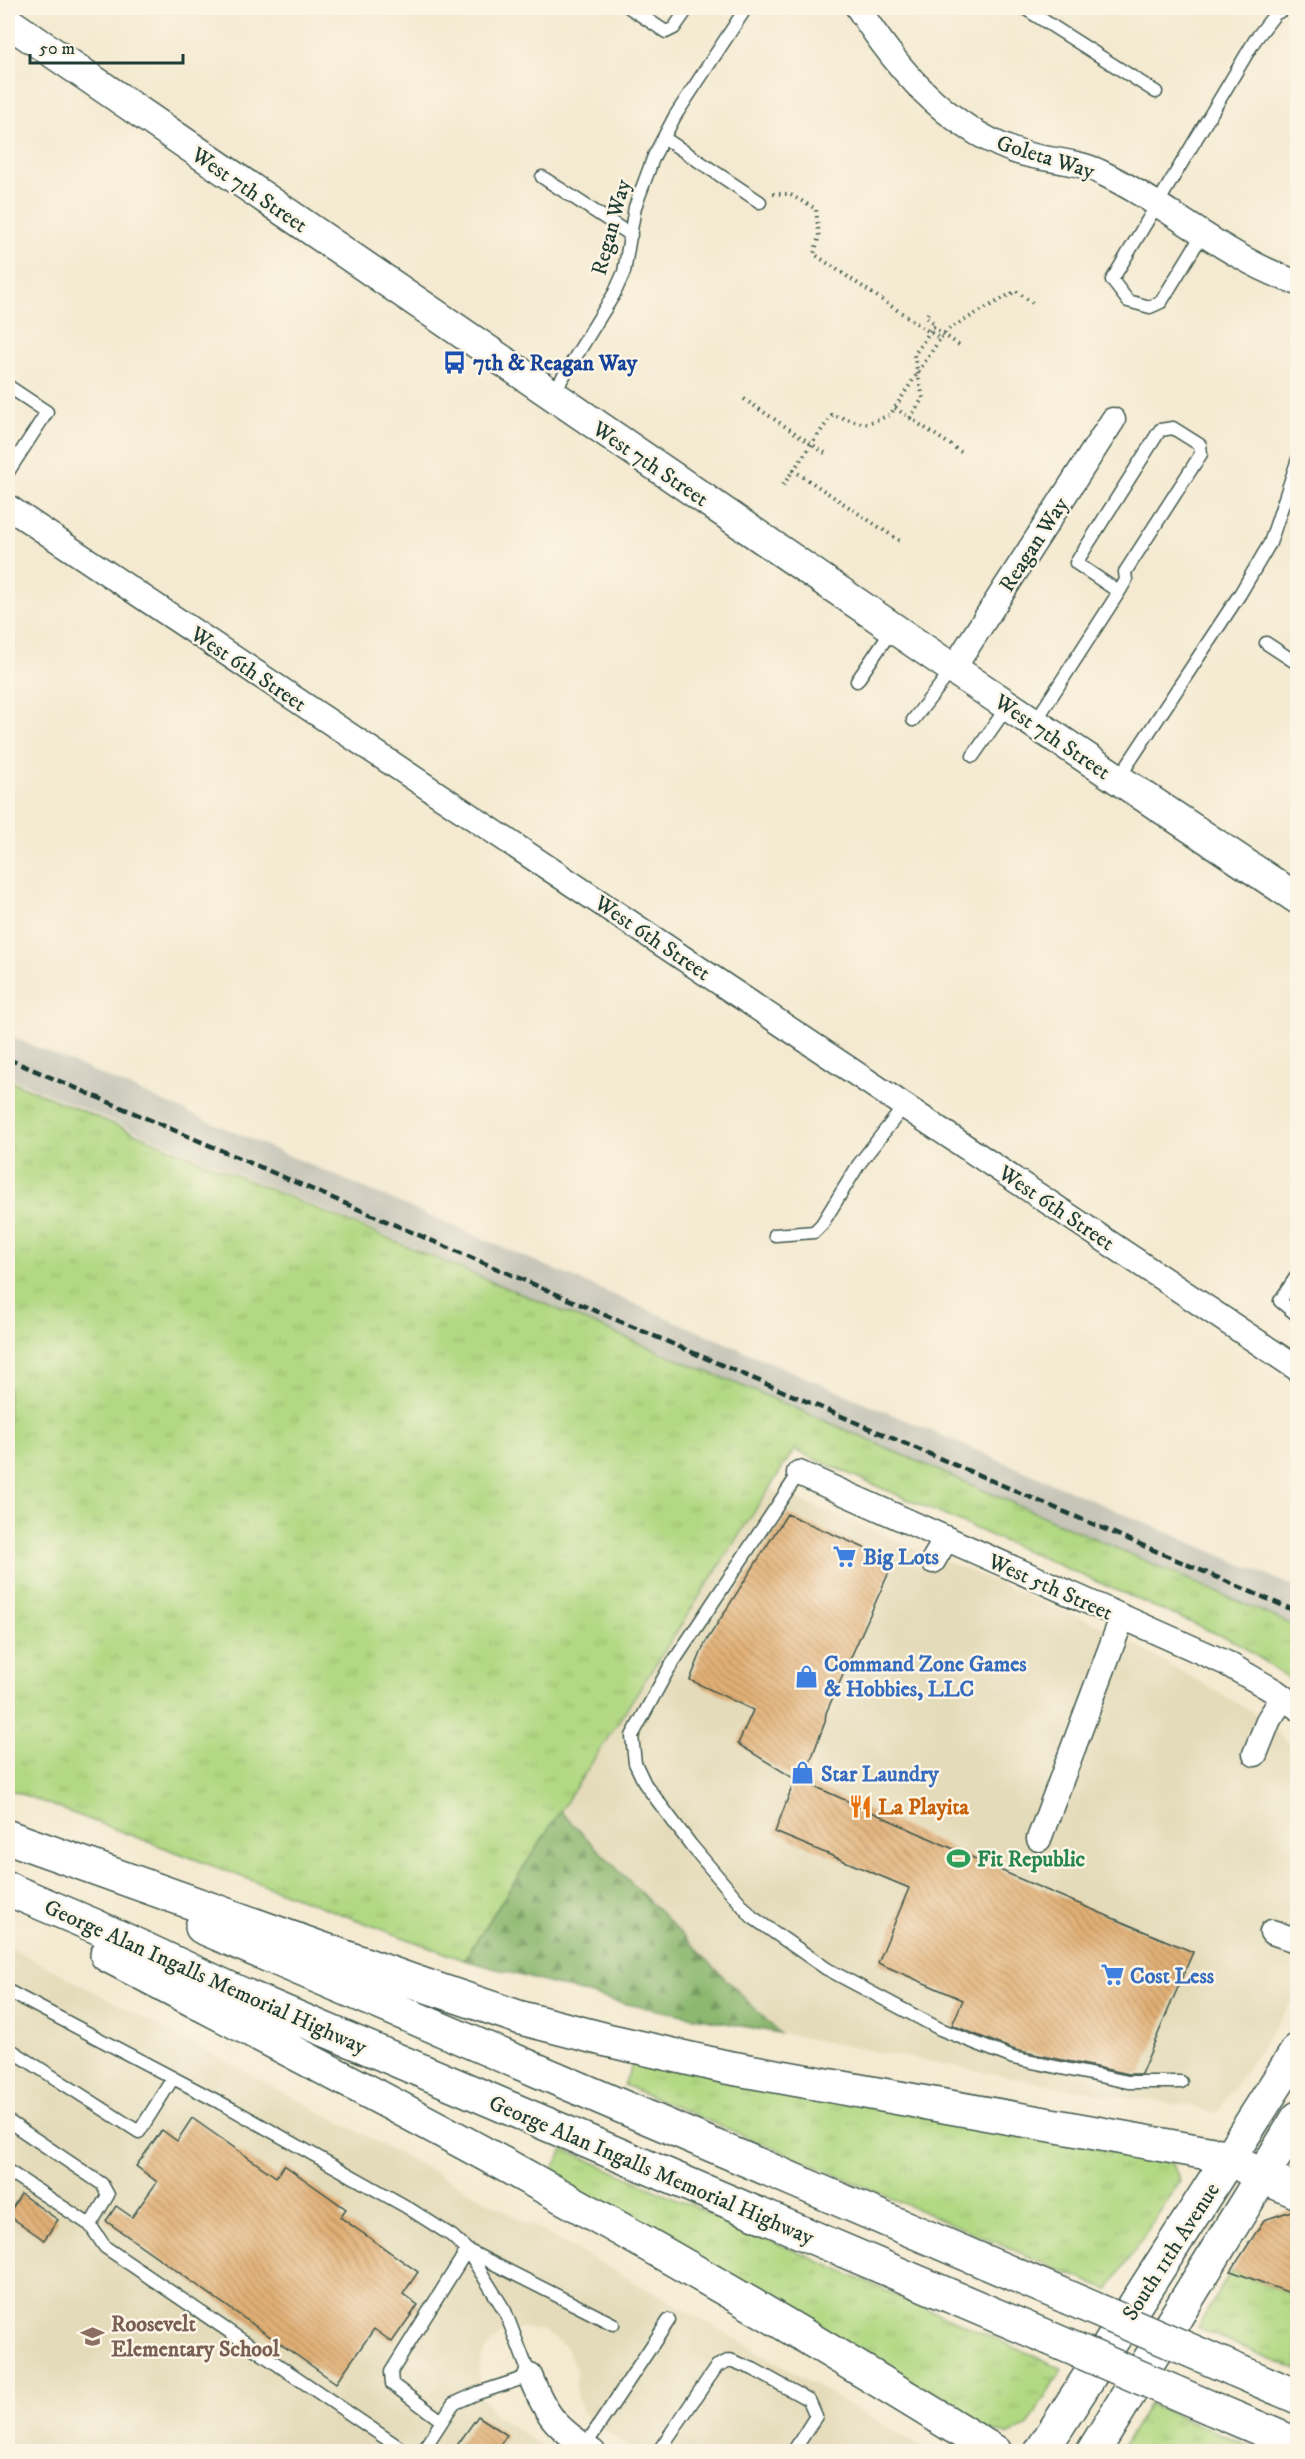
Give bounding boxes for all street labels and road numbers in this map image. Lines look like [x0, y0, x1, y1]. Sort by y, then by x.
street label: Goleta Way [993, 130, 1098, 185]
street label: West 7th Street [185, 141, 312, 239]
street label: Regan Way [586, 176, 637, 278]
street label: West 7th Street [586, 415, 713, 513]
street label: Reagan Way [994, 492, 1075, 597]
street label: West 6th Street [184, 620, 311, 718]
street label: West 7th Street [988, 688, 1115, 786]
street label: West 6th Street [588, 889, 715, 987]
street label: West 6th Street [992, 1159, 1119, 1257]
street label: West 5th Street [983, 1547, 1117, 1627]
street label: George Alan Ingalls Memorial Highway [40, 1894, 371, 2061]
street label: George Alan Ingalls Memorial Highway [485, 2089, 818, 2251]
street label: South 11th Avenue [1117, 2178, 1226, 2326]

